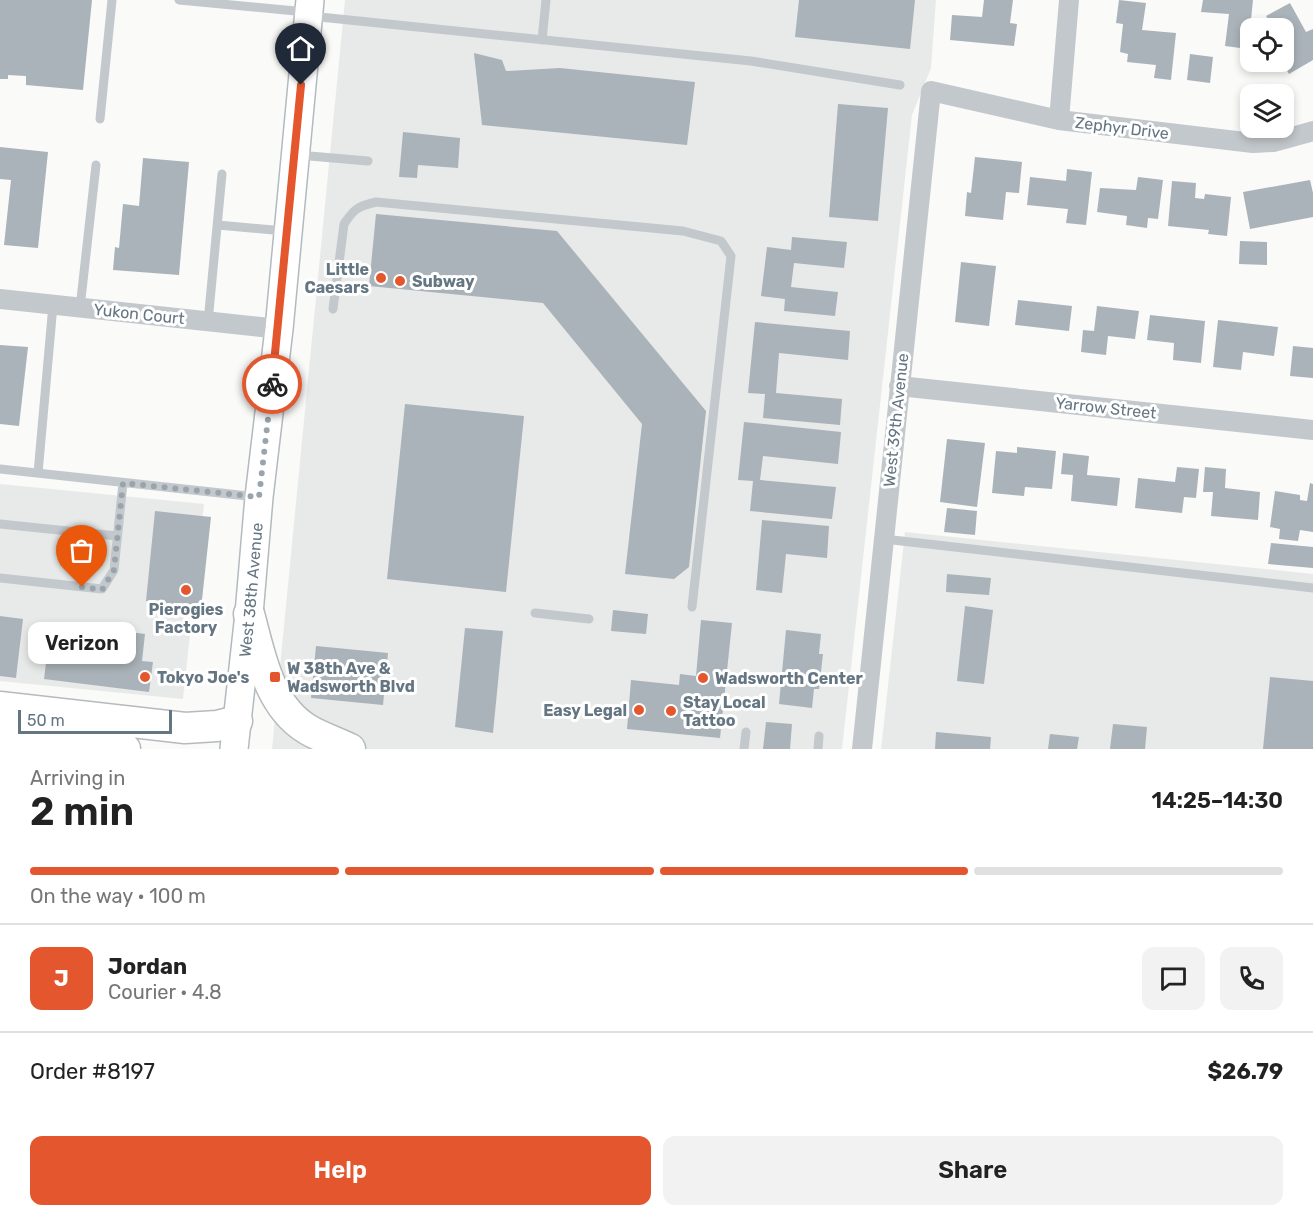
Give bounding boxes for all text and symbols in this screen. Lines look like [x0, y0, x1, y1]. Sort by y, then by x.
map controls [1240, 18, 1294, 138]
button: locate [1240, 18, 1294, 72]
pin [275, 23, 326, 85]
icon: home [284, 32, 317, 65]
button: layers [1240, 84, 1294, 138]
street label: Zephyr Drive [1074, 113, 1170, 143]
place label: Little Caesars [304, 260, 369, 297]
marker: Little Caesars [374, 271, 388, 285]
place label: Subway [412, 272, 475, 291]
marker: Subway [393, 274, 407, 288]
street label: Yukon Court [93, 300, 185, 328]
street label: West 39th Avenue [880, 352, 912, 488]
courier [242, 354, 302, 414]
icon: bike [256, 368, 289, 401]
street label: Yarrow Street [1055, 393, 1157, 423]
street label: West 38th Avenue [235, 522, 266, 658]
pin [56, 525, 107, 587]
icon: bag [65, 534, 98, 567]
marker: Pierogies Factory [179, 583, 193, 597]
place label: Pierogies Factory [149, 600, 224, 637]
callout: Verizon [28, 623, 136, 665]
text: Verizon [45, 631, 119, 655]
place label: W 38th Ave & Wadsworth Blvd [287, 659, 415, 696]
place label: Tokyo Joe's [157, 668, 249, 687]
place label: Wadsworth Center [715, 669, 864, 688]
marker: Tokyo Joe's [138, 670, 152, 684]
marker: W 38th Ave & Wadsworth Blvd [268, 670, 282, 684]
marker: Wadsworth Center [696, 671, 710, 685]
place label: Stay Local Tattoo [683, 693, 766, 730]
place label: Easy Legal [543, 701, 627, 720]
marker: Easy Legal [632, 703, 646, 717]
marker: Stay Local Tattoo [664, 704, 678, 718]
scale bar [18, 707, 172, 734]
text: 50 m [27, 711, 65, 730]
text: Arriving in [30, 766, 125, 790]
text: 14:25–14:30 [1152, 787, 1283, 814]
text: 2 min [30, 789, 134, 835]
text: On the way · 100 m [30, 884, 206, 908]
button: chat [1142, 947, 1205, 1010]
button: phone [1220, 947, 1283, 1010]
text: Jordan [108, 953, 187, 980]
text: J [54, 965, 69, 992]
text: Courier · 4.8 [108, 980, 222, 1004]
text: Order #8197 [30, 1058, 155, 1085]
text: $26.79 [1207, 1058, 1283, 1085]
button: Help [30, 1136, 651, 1205]
button: Share [663, 1136, 1283, 1205]

